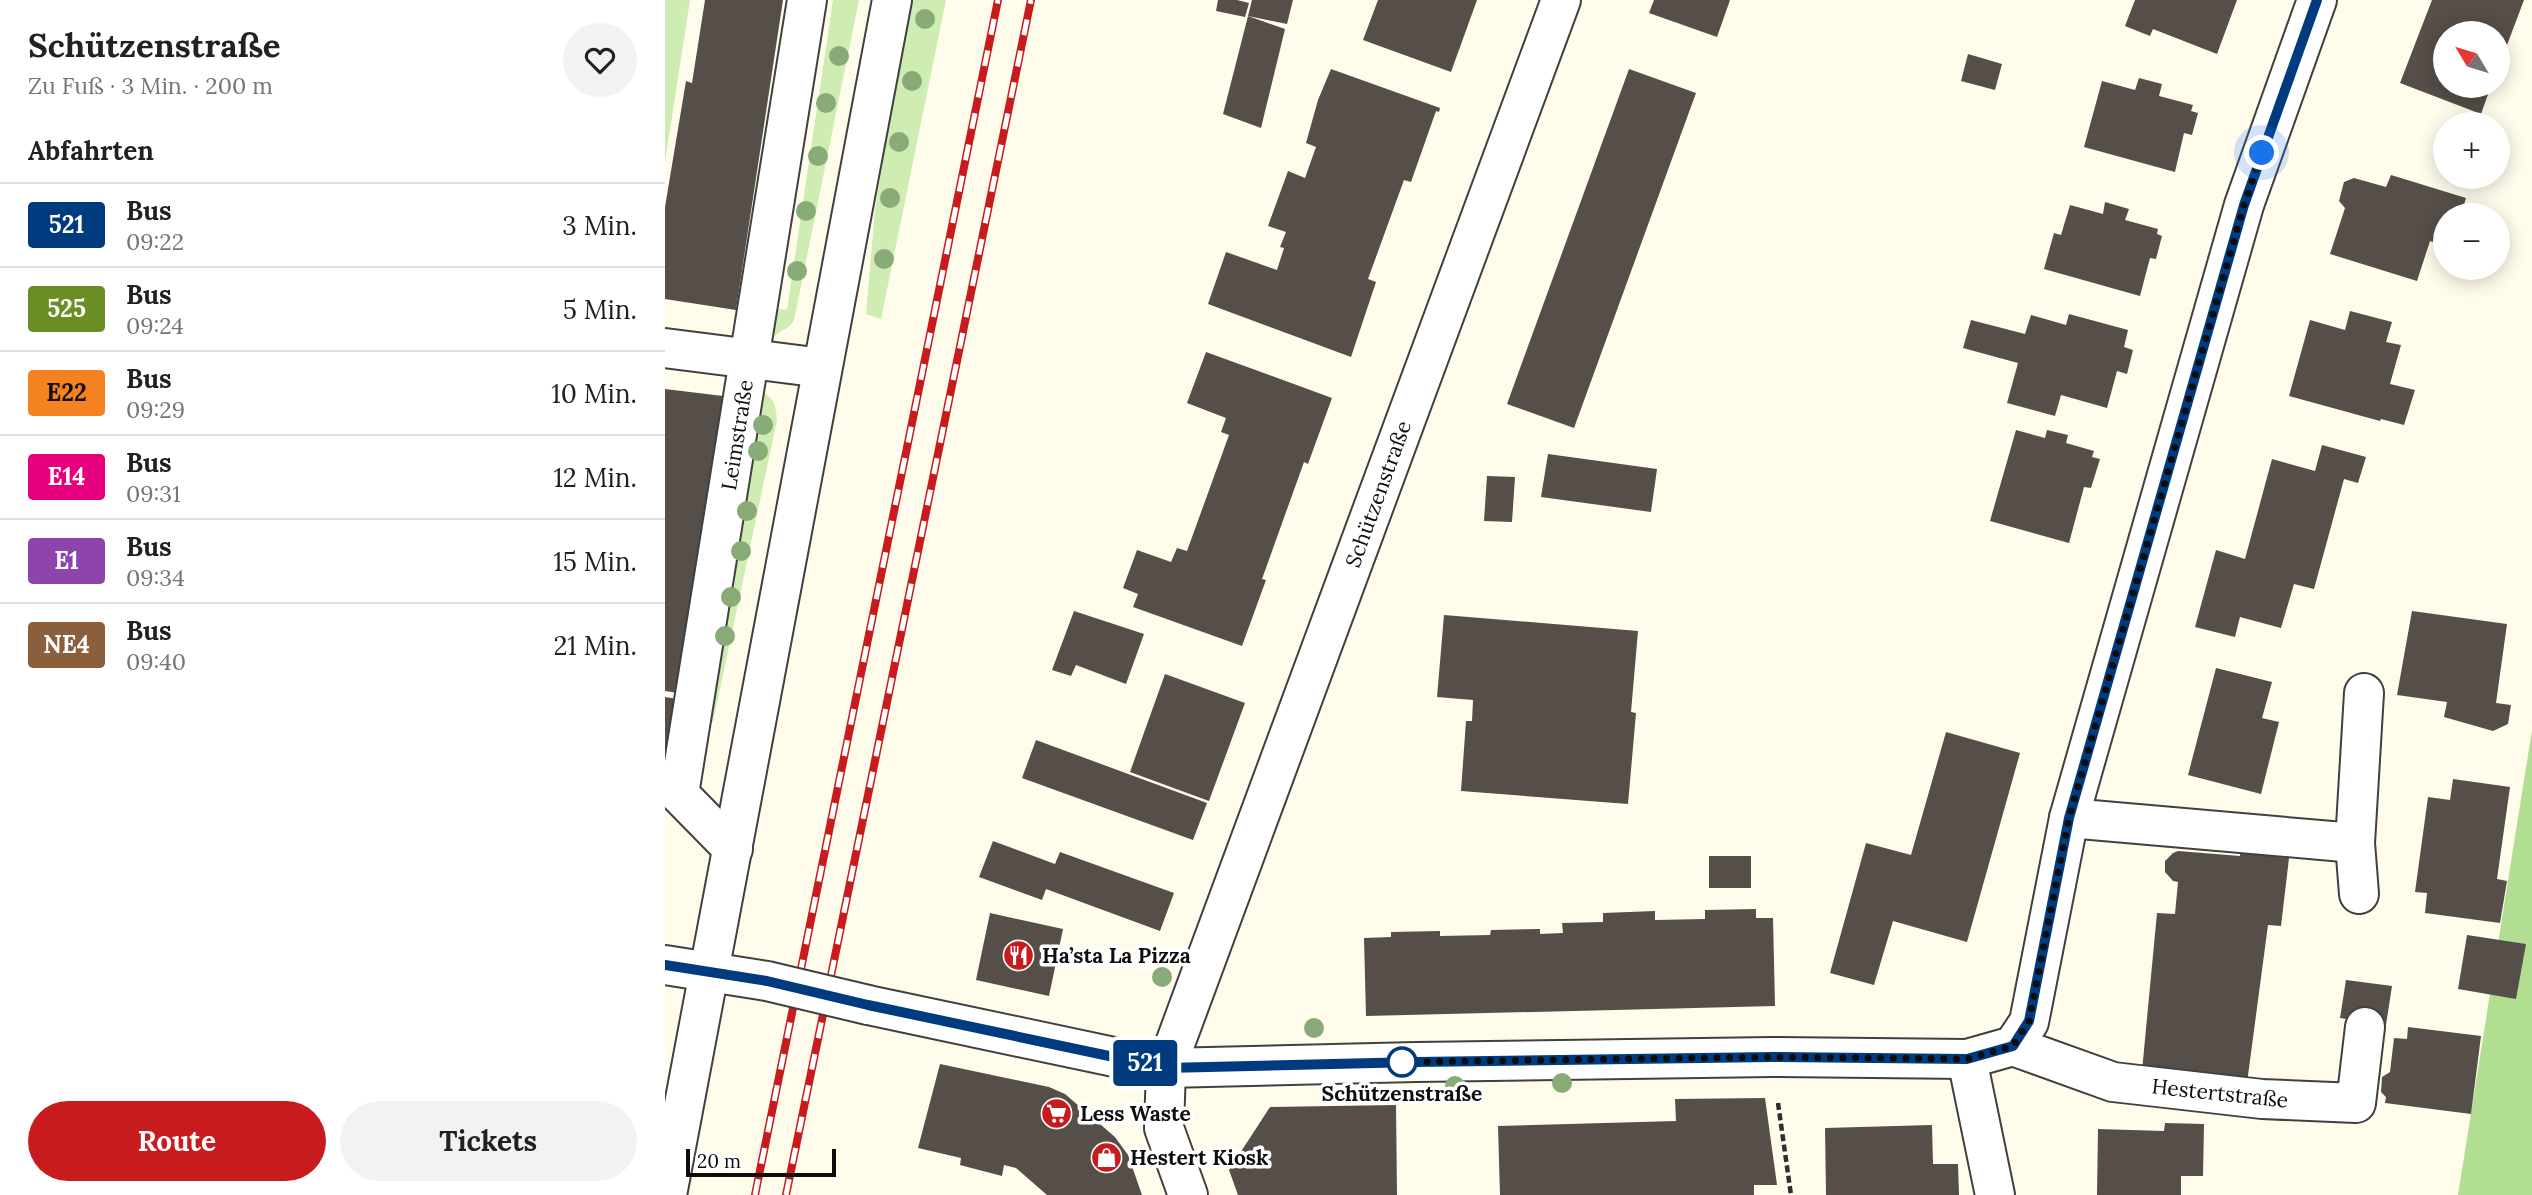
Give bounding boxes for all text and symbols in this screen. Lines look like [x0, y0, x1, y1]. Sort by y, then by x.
north arrow [2433, 21, 2509, 98]
map controls [2433, 21, 2510, 280]
button: heart [563, 23, 637, 97]
text: Schützenstraße [28, 24, 281, 66]
text: Zu Fuß · 3 Min. · 200 m [28, 71, 273, 100]
button: + [2433, 112, 2510, 189]
text: Abfahrten [28, 134, 154, 167]
your location [2244, 135, 2279, 170]
text: Bus [126, 194, 172, 227]
button: − [2433, 203, 2510, 280]
text: 521 [49, 209, 84, 240]
text: 3 Min. [562, 209, 637, 242]
text: 09:22 [126, 227, 184, 256]
text: Bus [126, 278, 172, 311]
text: 525 [47, 293, 86, 324]
text: 5 Min. [563, 293, 637, 326]
text: 09:24 [126, 311, 184, 340]
text: Bus [126, 362, 172, 395]
text: E22 [46, 377, 87, 408]
text: 10 Min. [551, 377, 637, 410]
street label: Leimstraße [715, 378, 759, 492]
text: 09:29 [126, 395, 185, 424]
street label: Schützenstraße [1339, 417, 1417, 571]
text: Bus [126, 446, 172, 479]
text: E14 [48, 461, 85, 492]
text: 12 Min. [553, 461, 637, 494]
text: 09:31 [126, 479, 181, 508]
text: Bus [126, 530, 172, 563]
text: E1 [54, 545, 79, 576]
text: 15 Min. [553, 545, 637, 578]
text: 09:34 [126, 563, 185, 592]
text: Bus [126, 614, 172, 647]
text: NE4 [43, 629, 90, 660]
text: 21 Min. [553, 629, 637, 662]
text: 09:40 [126, 647, 186, 676]
restaurant icon: Ha’sta La Pizza [1002, 938, 1036, 972]
place label: Ha’sta La Pizza [1042, 942, 1191, 969]
line badge: 521 [1105, 1040, 1185, 1086]
text: 521 [1127, 1047, 1163, 1078]
marker: Schützenstraße [1387, 1047, 1417, 1077]
street label: Hestertstraße [2150, 1072, 2290, 1114]
place label: Schützenstraße [1322, 1080, 1482, 1107]
supermarket icon: Less Waste [1040, 1096, 1074, 1130]
place label: Less Waste [1080, 1100, 1191, 1127]
button: Route [28, 1101, 326, 1181]
button: Tickets [340, 1101, 637, 1181]
shop icon: Hestert Kiosk [1090, 1140, 1124, 1174]
place label: Hestert Kiosk [1130, 1144, 1269, 1171]
scale bar [686, 1146, 837, 1178]
text: 20 m [697, 1149, 741, 1173]

